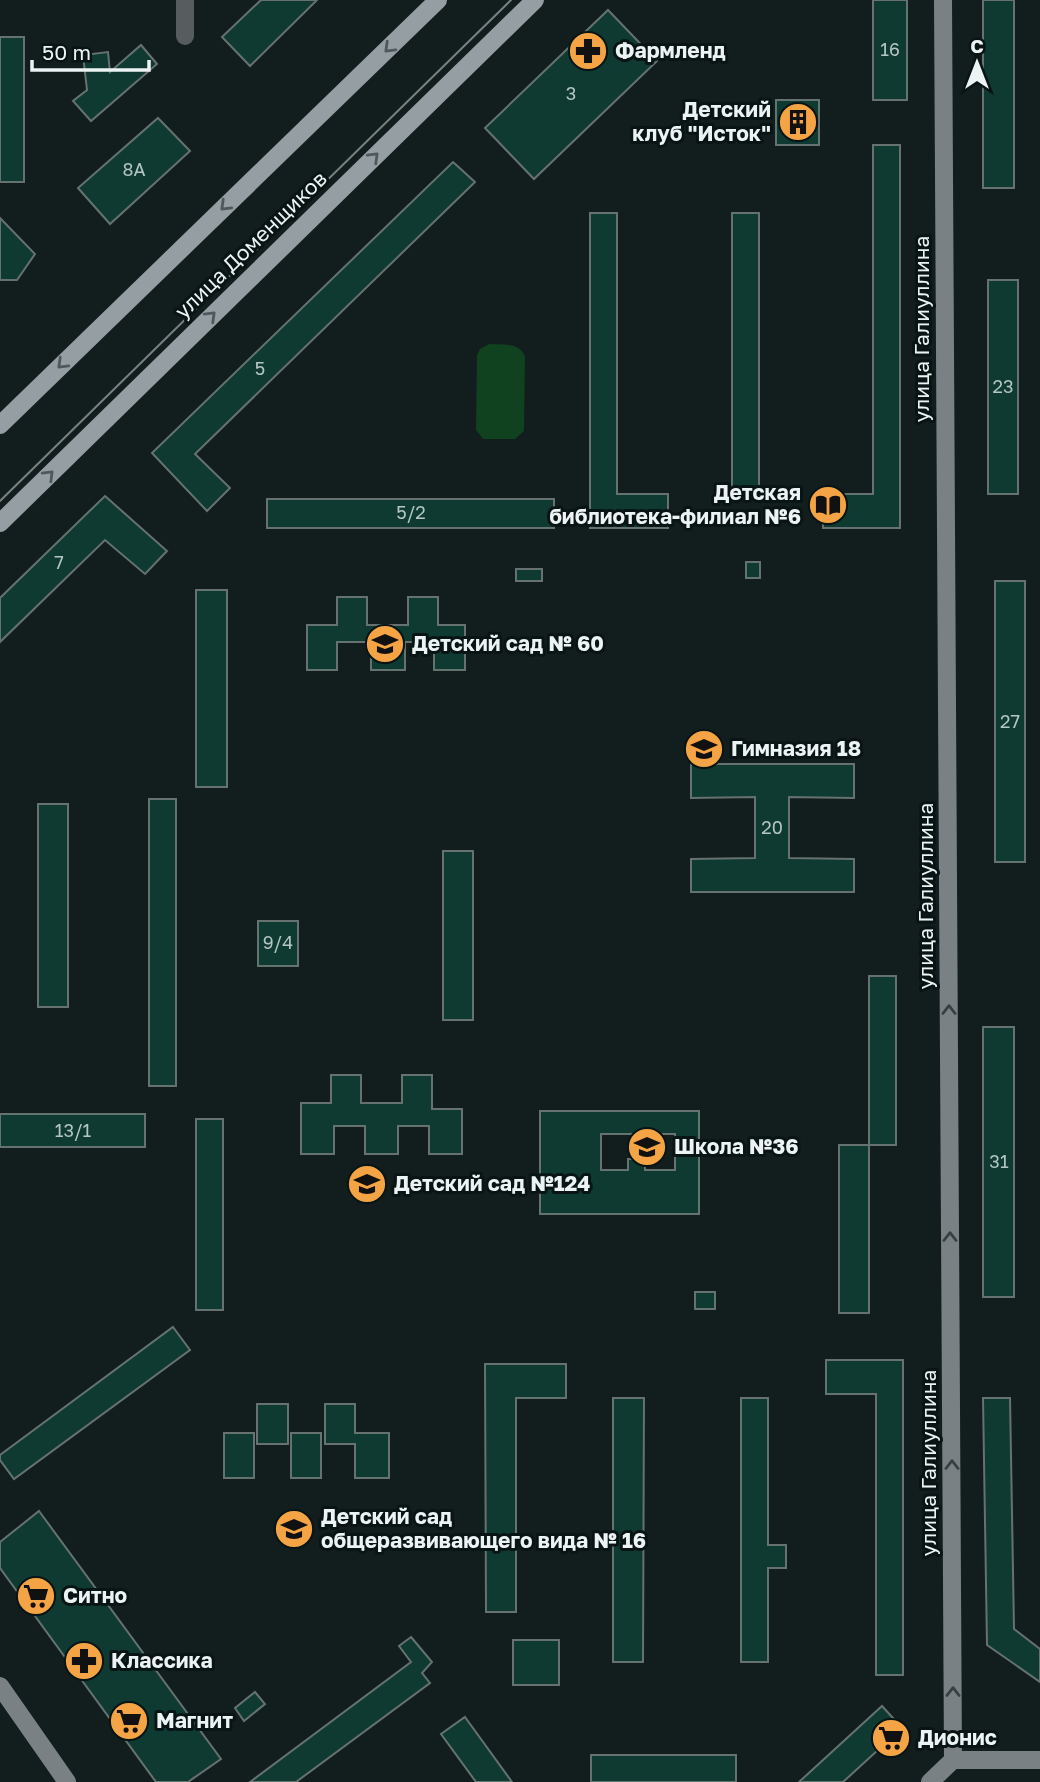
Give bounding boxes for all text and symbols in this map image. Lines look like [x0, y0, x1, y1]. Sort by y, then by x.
scale bar [32, 28, 149, 72]
north arrow [942, 28, 1012, 98]
pharmacy icon: Фармленд [567, 30, 609, 72]
text: С [970, 34, 984, 57]
place label: Фармленд [615, 37, 726, 63]
house number: 16 [880, 38, 900, 60]
text: 50 m [42, 39, 91, 65]
one-way arrow [384, 39, 397, 52]
house number: 3 [566, 82, 576, 104]
place label: Детский клуб "Исток" [632, 96, 771, 146]
building icon: Детский клуб "Исток" [777, 101, 819, 143]
one-way arrow [366, 152, 379, 165]
house number: 8А [122, 158, 146, 180]
street label: улица Доменщиков [169, 165, 332, 324]
one-way arrow [221, 197, 234, 210]
street label: улица Галиуллина [908, 236, 934, 422]
one-way arrow [203, 311, 216, 324]
one-way arrow [58, 356, 71, 369]
house number: 5 [255, 357, 265, 379]
house number: 23 [993, 375, 1013, 397]
one-way arrow [40, 470, 53, 483]
place label: Детская библиотека-филиал №6 [549, 479, 801, 529]
library icon: Детская библиотека-филиал №6 [807, 484, 849, 526]
house number: 5/2 [396, 501, 426, 523]
house number: 7 [54, 551, 64, 573]
school or university icon: Детский сад № 60 [364, 623, 406, 665]
place label: Детский сад № 60 [412, 630, 604, 656]
house number: 27 [1000, 710, 1020, 732]
school or university icon: Гимназия 18 [683, 728, 725, 770]
place label: Гимназия 18 [731, 735, 861, 761]
street label: улица Галиуллина [912, 803, 938, 989]
house number: 20 [761, 816, 783, 838]
house number: 9/4 [263, 931, 293, 953]
one-way arrow [941, 1004, 957, 1014]
house number: 13/1 [55, 1119, 92, 1141]
school or university icon: Школа №36 [626, 1126, 668, 1168]
place label: Школа №36 [674, 1133, 799, 1159]
house number: 31 [989, 1150, 1009, 1172]
school or university icon: Детский сад №124 [346, 1163, 388, 1205]
place label: Детский сад №124 [394, 1170, 590, 1196]
one-way arrow [942, 1231, 958, 1242]
street label: улица Галиуллина [915, 1370, 941, 1556]
one-way arrow [944, 1459, 960, 1469]
place label: Детский сад общеразвивающего вида № 16 [321, 1503, 646, 1553]
school or university icon: Детский сад общеразвивающего вида № 16 [273, 1508, 315, 1550]
supermarket icon: Ситно [15, 1575, 57, 1617]
place label: Ситно [63, 1582, 127, 1608]
pharmacy icon: Классика [63, 1640, 105, 1682]
place label: Классика [111, 1647, 213, 1673]
one-way arrow [945, 1686, 961, 1697]
supermarket icon: Магнит [108, 1700, 150, 1742]
place label: Магнит [156, 1707, 233, 1733]
supermarket icon: Дионис [870, 1717, 912, 1759]
place label: Дионис [918, 1724, 997, 1750]

